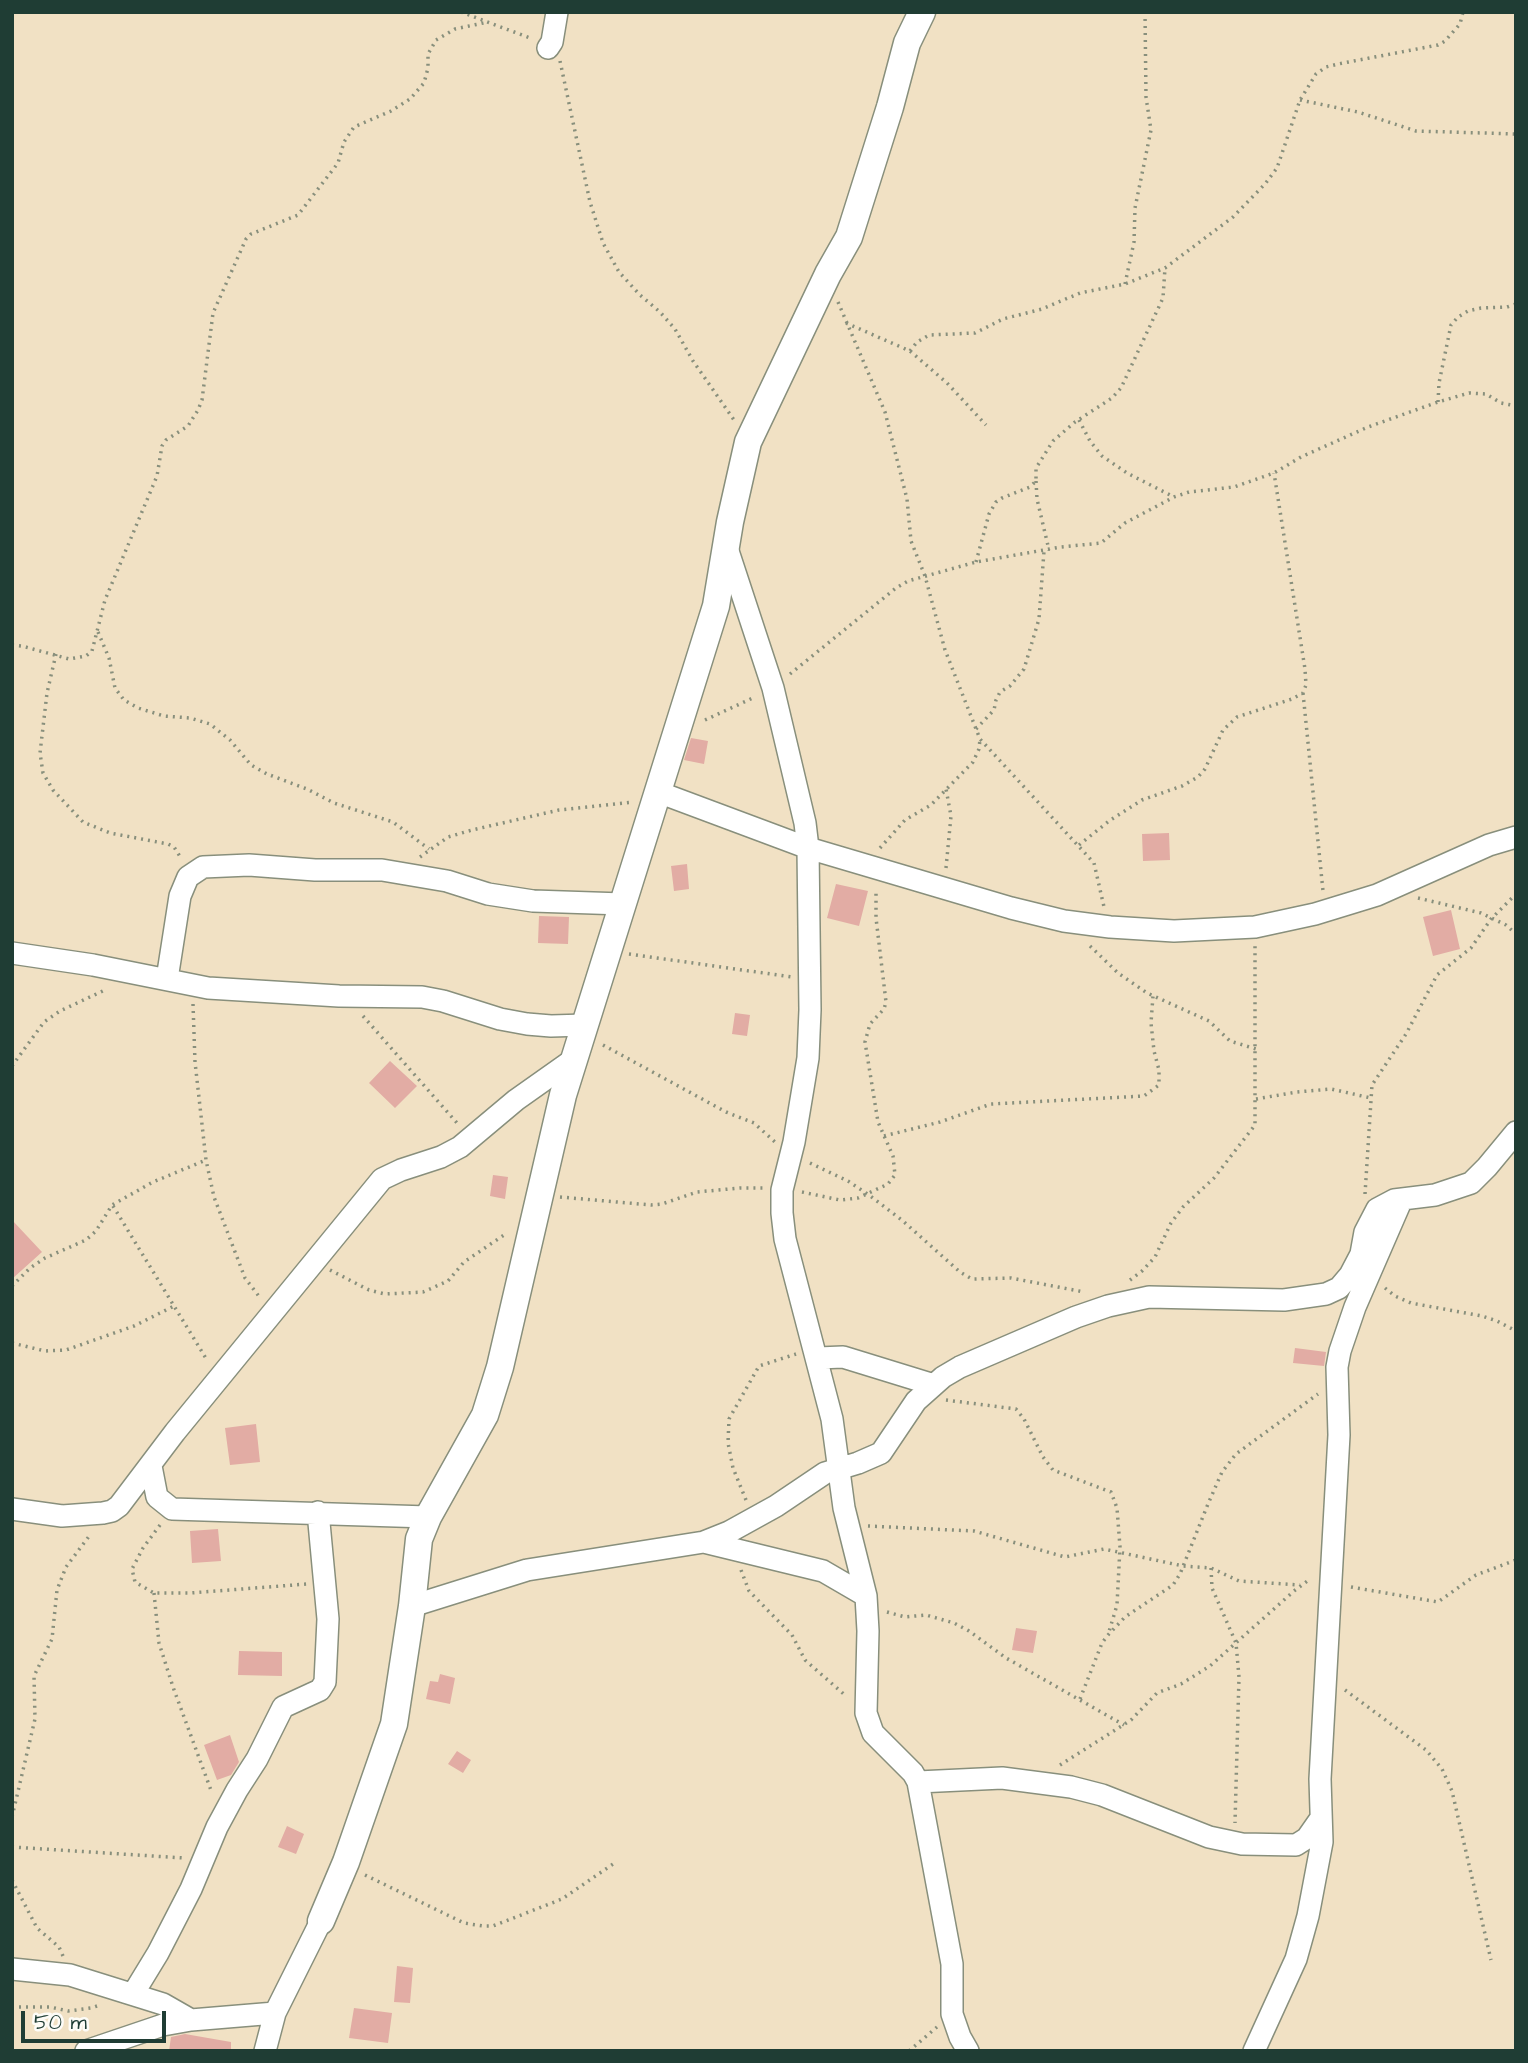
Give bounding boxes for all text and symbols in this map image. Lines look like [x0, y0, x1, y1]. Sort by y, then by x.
scale bar [24, 1996, 170, 2040]
text: 50 m [34, 2008, 87, 2037]

